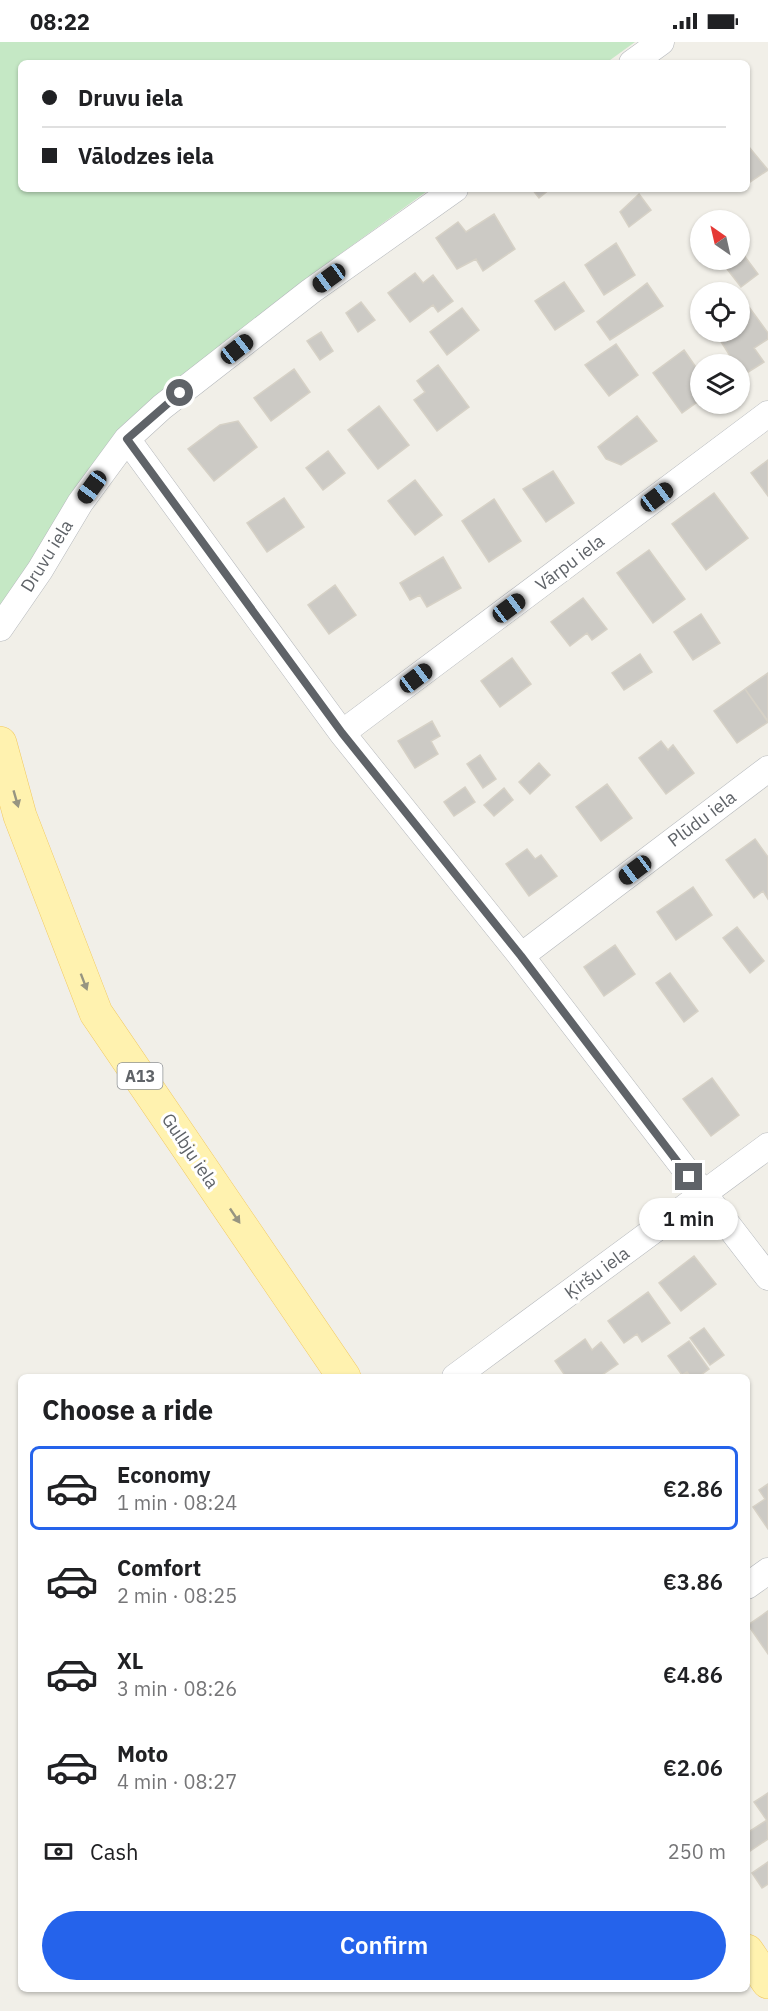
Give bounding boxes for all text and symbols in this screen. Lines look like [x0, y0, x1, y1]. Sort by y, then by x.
text: 08:22 [30, 7, 90, 36]
text: Druvu iela [78, 83, 183, 112]
text: Vālodzes iela [78, 141, 214, 170]
north arrow [690, 210, 750, 270]
map controls [690, 210, 750, 414]
car [309, 260, 349, 296]
button: locate [690, 282, 750, 342]
car [217, 331, 257, 367]
button: layers [690, 354, 750, 414]
route start [166, 379, 193, 406]
car [74, 467, 110, 507]
car [637, 479, 677, 515]
street label: Druvu iela [15, 515, 78, 596]
street label: Vārpu iela [531, 529, 609, 596]
car [489, 590, 529, 626]
car [396, 660, 436, 696]
street label: Plūdu iela [663, 785, 741, 852]
one-way arrow [12, 790, 21, 808]
car [615, 852, 655, 888]
one-way arrow [80, 973, 90, 991]
road number: A13 [118, 1063, 162, 1089]
street label: Gulbju iela [157, 1109, 224, 1193]
route end [675, 1163, 702, 1190]
callout: 1 min [640, 1198, 738, 1240]
text: 1 min [663, 1205, 714, 1232]
one-way arrow [229, 1207, 240, 1224]
street label: Ķiršu iela [560, 1241, 634, 1304]
text: Choose a ride [42, 1392, 213, 1427]
text: Economy [117, 1460, 211, 1489]
icon: car [45, 1461, 99, 1515]
text: €2.86 [663, 1474, 723, 1503]
text: 1 min · 08:24 [117, 1489, 237, 1516]
text: Comfort [117, 1553, 201, 1582]
icon: car [45, 1554, 99, 1608]
text: €3.86 [663, 1567, 723, 1596]
text: 2 min · 08:25 [117, 1582, 237, 1609]
text: XL [117, 1646, 143, 1675]
icon: car [45, 1647, 99, 1701]
text: €4.86 [663, 1660, 723, 1689]
text: 3 min · 08:26 [117, 1675, 237, 1702]
text: Moto [117, 1739, 168, 1768]
icon: car [45, 1740, 99, 1794]
text: €2.06 [663, 1753, 723, 1782]
text: 4 min · 08:27 [117, 1768, 237, 1795]
icon: cash [42, 1835, 75, 1868]
text: Cash [90, 1837, 139, 1866]
text: 250 m [668, 1838, 726, 1865]
button: Confirm [42, 1911, 726, 1980]

